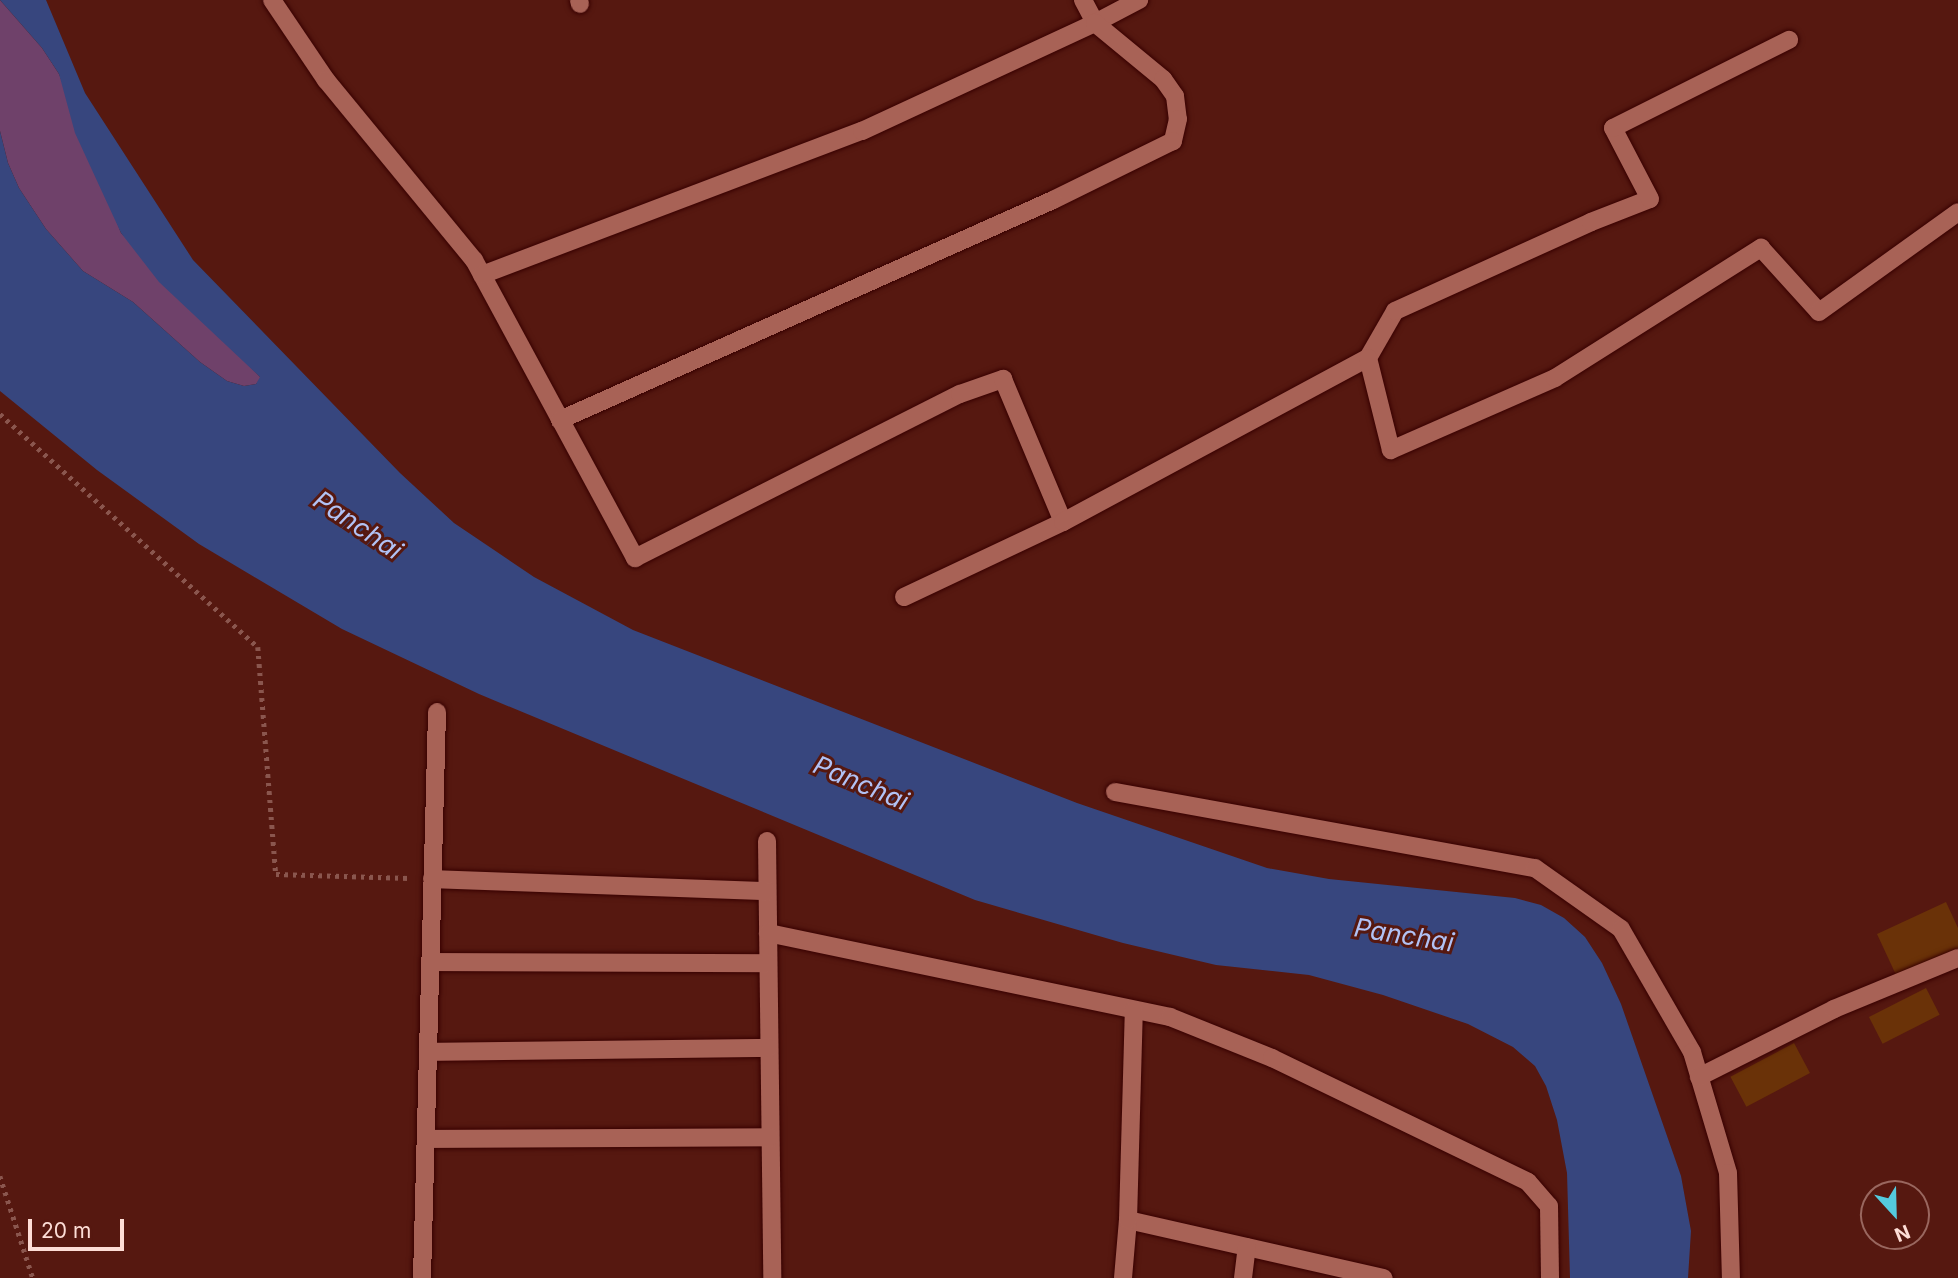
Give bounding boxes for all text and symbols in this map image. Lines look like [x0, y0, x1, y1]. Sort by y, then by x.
water label: Panchai [308, 484, 408, 566]
water label: Panchai [809, 749, 913, 817]
water label: Panchai [1352, 912, 1456, 958]
north arrow [1860, 1180, 1930, 1250]
scale bar [32, 1204, 128, 1248]
text: 20 m [41, 1218, 91, 1243]
text: N [1891, 1220, 1913, 1246]

